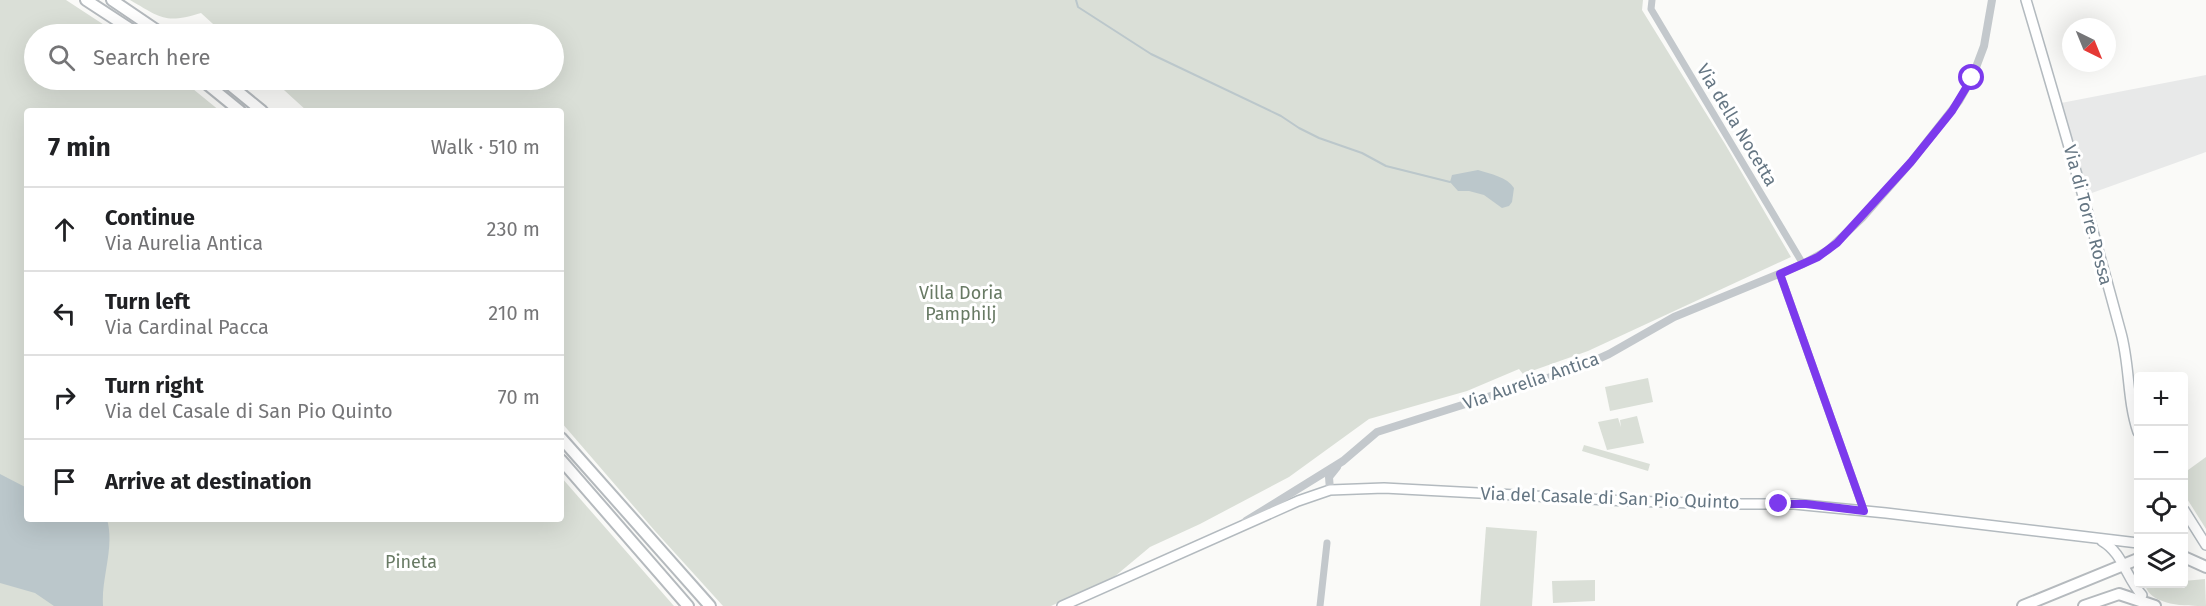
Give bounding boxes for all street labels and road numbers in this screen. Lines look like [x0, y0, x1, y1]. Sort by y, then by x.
street label: Via della Nocetta [1692, 60, 1782, 190]
street label: Via di Torre Rossa [2059, 142, 2117, 288]
street label: Via Aurelia Antica [1460, 347, 1602, 415]
street label: Via del Casale di San Pio Quinto [1480, 482, 1740, 514]

